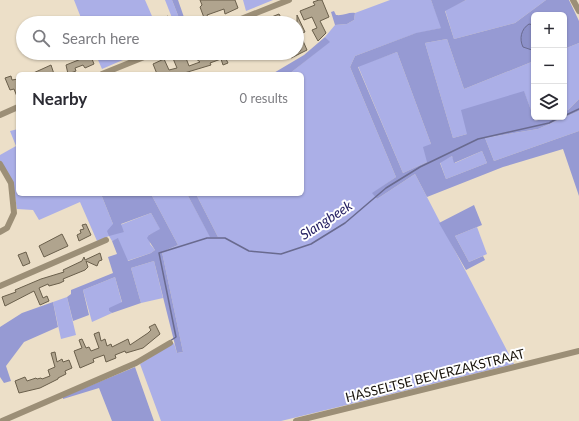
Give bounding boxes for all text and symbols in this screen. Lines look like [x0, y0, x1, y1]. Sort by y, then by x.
map controls [531, 12, 567, 120]
button: + [531, 12, 567, 48]
search box [16, 16, 304, 60]
icon: search [30, 27, 52, 49]
text: Search here [62, 29, 139, 47]
button: − [531, 48, 567, 84]
button: layers [531, 84, 567, 120]
text: Nearby [32, 88, 87, 109]
text: 0 results [240, 90, 288, 106]
water label: Slangbeek [296, 196, 355, 243]
street label: HASSELTSE BEVERZAKSTRAAT [344, 345, 527, 405]

